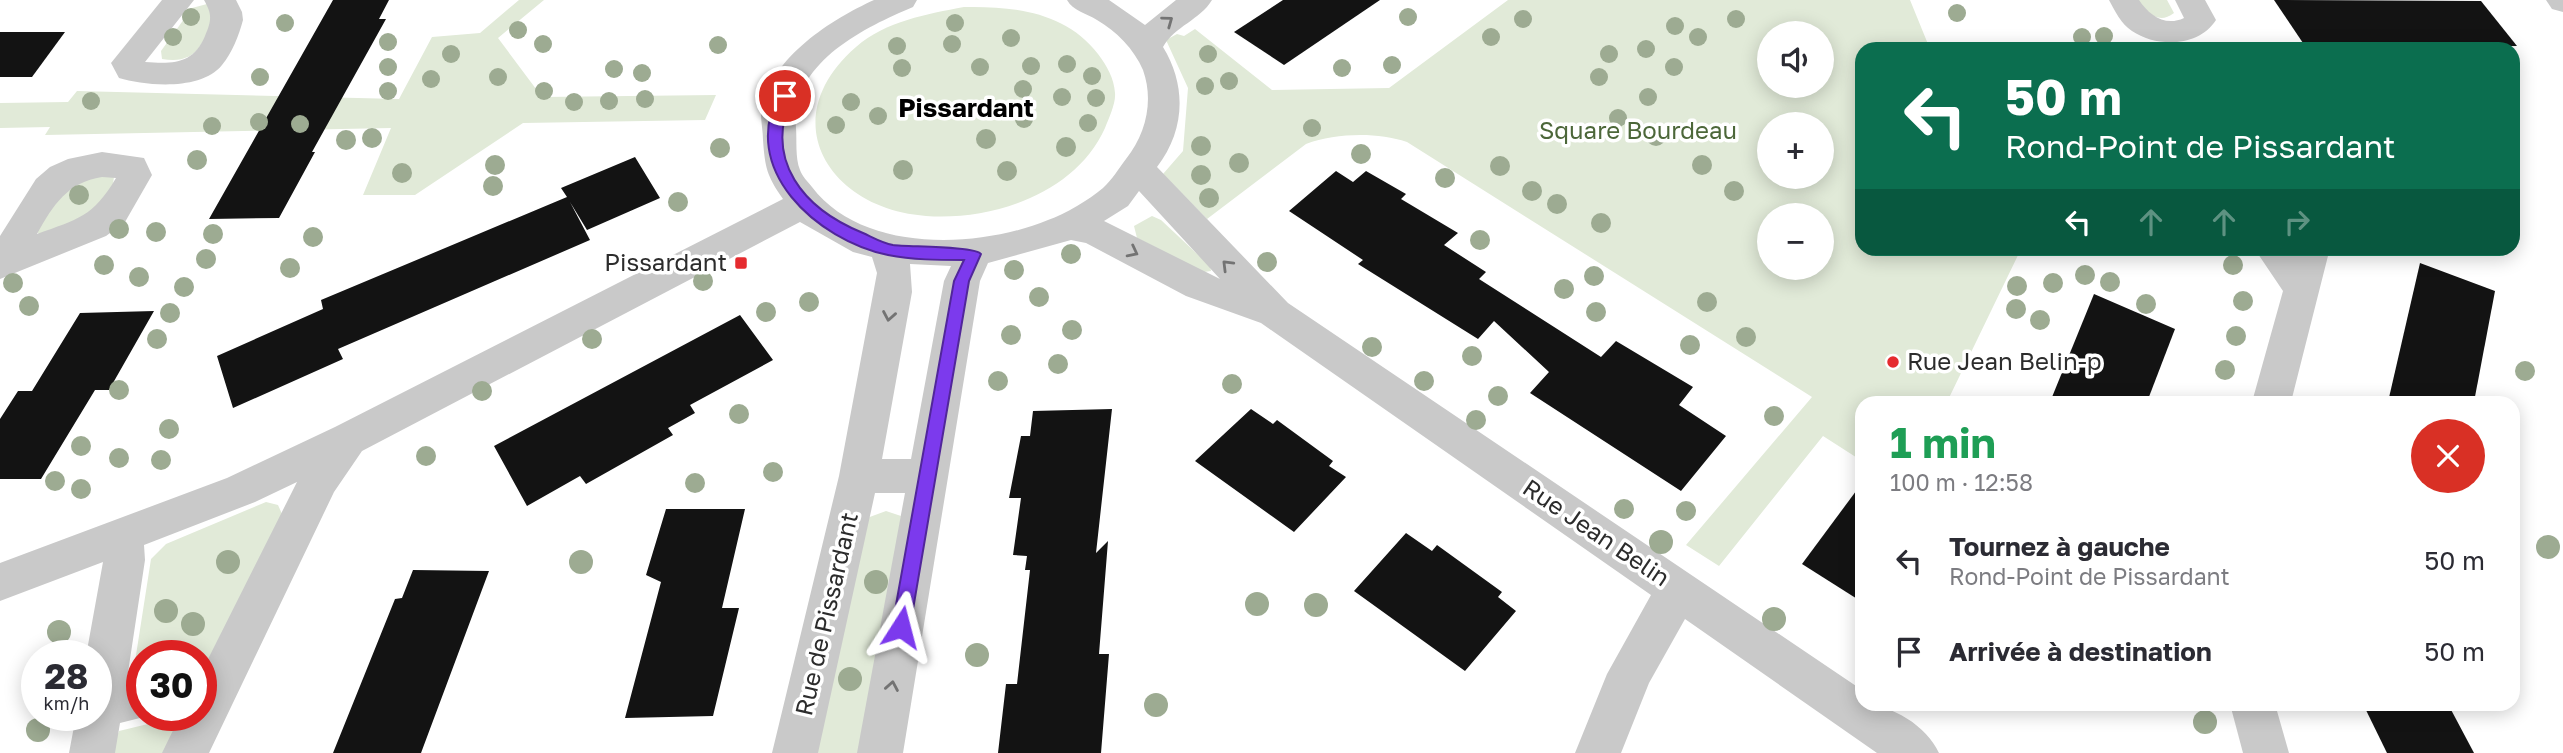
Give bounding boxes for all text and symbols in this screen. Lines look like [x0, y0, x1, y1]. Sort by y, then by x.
one-way arrow [1160, 16, 1173, 29]
map controls [1757, 21, 1834, 280]
button: sound [1757, 21, 1834, 98]
pin [755, 66, 815, 126]
text: 50 m [2005, 67, 2122, 126]
icon: left [1890, 70, 1981, 161]
icon: arrive [766, 77, 804, 115]
district label: Pissardant [898, 92, 1034, 123]
button: + [1757, 112, 1834, 189]
park label: Square Bourdeau [1539, 115, 1737, 144]
text: Rond-Point de Pissardant [2005, 127, 2396, 165]
button: − [1757, 203, 1834, 280]
icon: left [2059, 203, 2097, 241]
icon: ahead [2132, 203, 2170, 241]
icon: ahead [2205, 203, 2243, 241]
icon: right [2278, 203, 2316, 241]
one-way arrow [1126, 243, 1138, 257]
place label: Pissardant [604, 247, 727, 276]
marker: Pissardant [733, 255, 749, 271]
one-way arrow [1223, 260, 1236, 273]
one-way arrow [883, 310, 898, 322]
place label: Rue Jean Belin-p [1907, 346, 2102, 375]
marker: Rue Jean Belin-p [1885, 354, 1901, 370]
text: 1 min [1890, 417, 1996, 467]
button: close [2411, 419, 2485, 493]
text: 100 m · 12:58 [1890, 468, 2033, 496]
street label: Rue Jean Belin [1518, 472, 1676, 592]
street label: Rue de Pissardant [788, 509, 863, 718]
text: Tournez à gauche [1949, 531, 2170, 562]
icon: left [1890, 542, 1928, 580]
text: 50 m [2424, 545, 2485, 576]
text: Rond-Point de Pissardant [1949, 562, 2230, 590]
position arrow [864, 590, 938, 664]
icon: arrive [1890, 633, 1928, 671]
text: Arrivée à destination [1949, 636, 2212, 667]
text: 50 m [2424, 636, 2485, 667]
speed limit sign: 30 [126, 640, 217, 731]
text: 28 [45, 655, 88, 697]
one-way arrow [883, 680, 898, 692]
text: km/h [44, 692, 89, 714]

